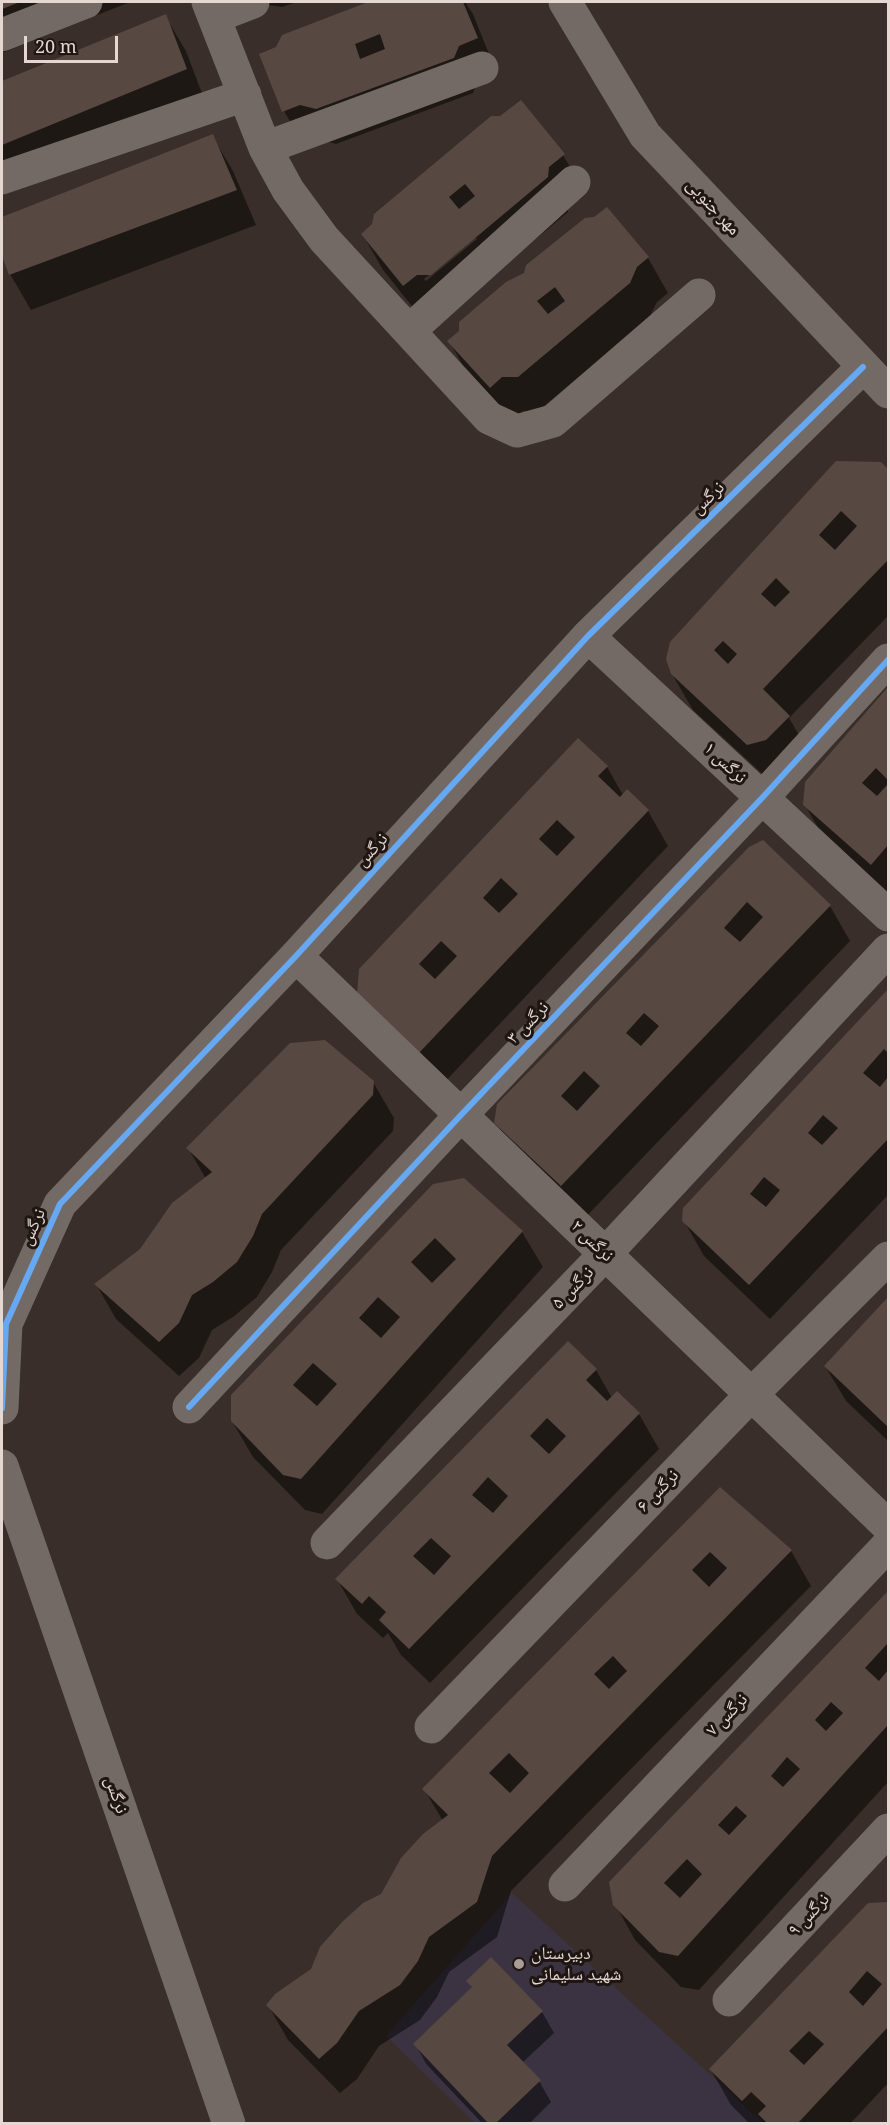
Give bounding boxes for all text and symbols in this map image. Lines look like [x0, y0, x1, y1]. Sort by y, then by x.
scale bar [27, 24, 122, 62]
text: 20 m [35, 34, 77, 58]
street label: مهر جنوبی [681, 174, 745, 240]
street label: نرگس [687, 477, 729, 519]
street label: نرگس ۱ [699, 738, 751, 788]
street label: نرگس [351, 829, 393, 871]
street label: نرگس ۳ [503, 997, 553, 1049]
street label: نرگس [15, 1205, 51, 1249]
street label: نرگس ۲ [566, 1216, 618, 1266]
street label: نرگس ۵ [548, 1262, 598, 1314]
street label: نرگس ۶ [633, 1465, 683, 1517]
street label: نرگس ۷ [702, 1689, 752, 1741]
street label: نرگس [100, 1774, 132, 1816]
street label: نرگس ۹ [784, 1889, 834, 1941]
place label: دبیرستان شهید سلیمانی [531, 1943, 621, 1986]
marker: دبیرستان شهید سلیمانی [512, 1957, 526, 1971]

